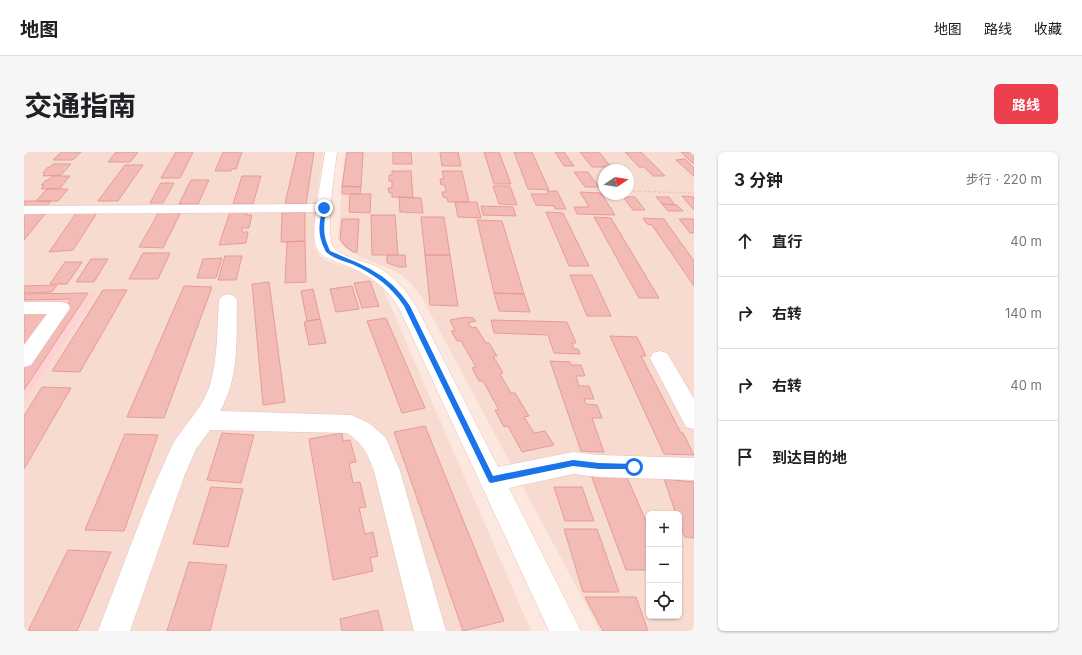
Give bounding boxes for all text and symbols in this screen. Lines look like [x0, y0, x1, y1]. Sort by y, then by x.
text: 地图 [20, 18, 58, 41]
text: 地图 [934, 20, 962, 37]
text: 路线 [984, 20, 1012, 37]
text: 收藏 [1034, 20, 1062, 37]
button: 路线 [994, 84, 1058, 124]
text: 交通指南 [24, 89, 136, 123]
north arrow [598, 164, 634, 200]
text: 3 分钟 [734, 170, 783, 190]
text: 步行 · 220 m [966, 171, 1042, 187]
route end [315, 199, 333, 217]
icon: ahead [734, 230, 756, 252]
text: 直行 [772, 232, 802, 251]
text: 40 m [1010, 233, 1042, 249]
icon: right [734, 302, 756, 324]
text: 右转 [772, 304, 802, 323]
text: 140 m [1005, 305, 1042, 321]
icon: right [734, 374, 756, 396]
text: 右转 [772, 376, 802, 395]
text: 40 m [1010, 377, 1042, 393]
icon: arrive [734, 446, 756, 468]
text: 到达目的地 [772, 448, 847, 467]
route start [625, 458, 643, 476]
map controls [646, 511, 682, 619]
button: + [646, 511, 682, 547]
button: − [646, 547, 682, 583]
button: locate [646, 583, 682, 619]

